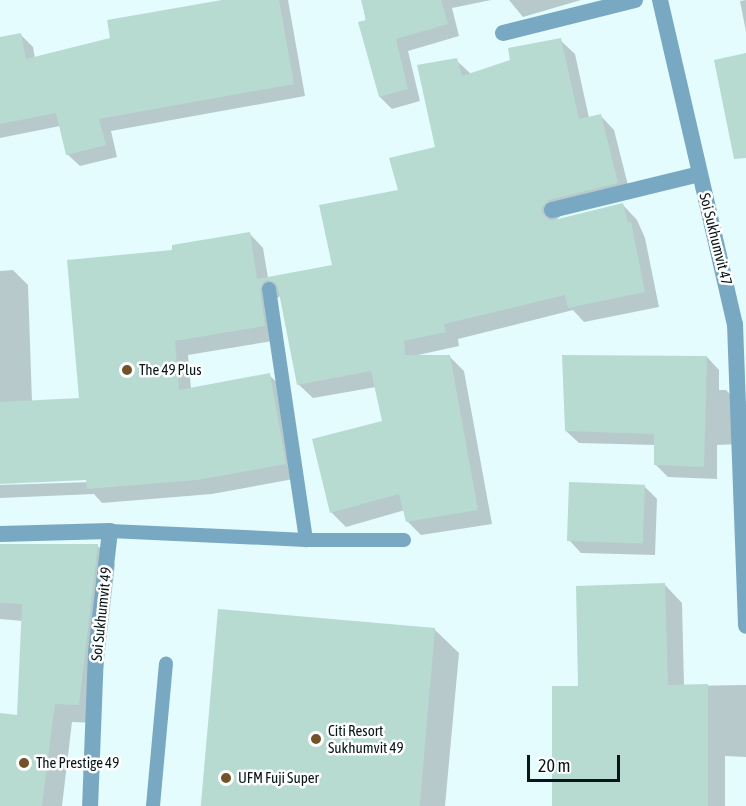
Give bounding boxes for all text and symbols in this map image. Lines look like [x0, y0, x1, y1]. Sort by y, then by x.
street label: Soi Sukhumvit 47 [696, 191, 736, 287]
place label: The 49 Plus [139, 361, 201, 379]
marker: The 49 Plus [120, 363, 134, 377]
street label: Soi Sukhumvit 49 [87, 566, 115, 662]
place label: Citi Resort Sukhumvit 49 [328, 721, 404, 756]
marker: Citi Resort Sukhumvit 49 [309, 732, 323, 746]
scale bar [530, 743, 623, 781]
place label: The Prestige 49 [36, 754, 119, 772]
text: 20 m [538, 755, 570, 776]
marker: The Prestige 49 [17, 756, 31, 770]
place label: UFM Fuji Super [238, 769, 319, 787]
marker: UFM Fuji Super [219, 771, 233, 785]

